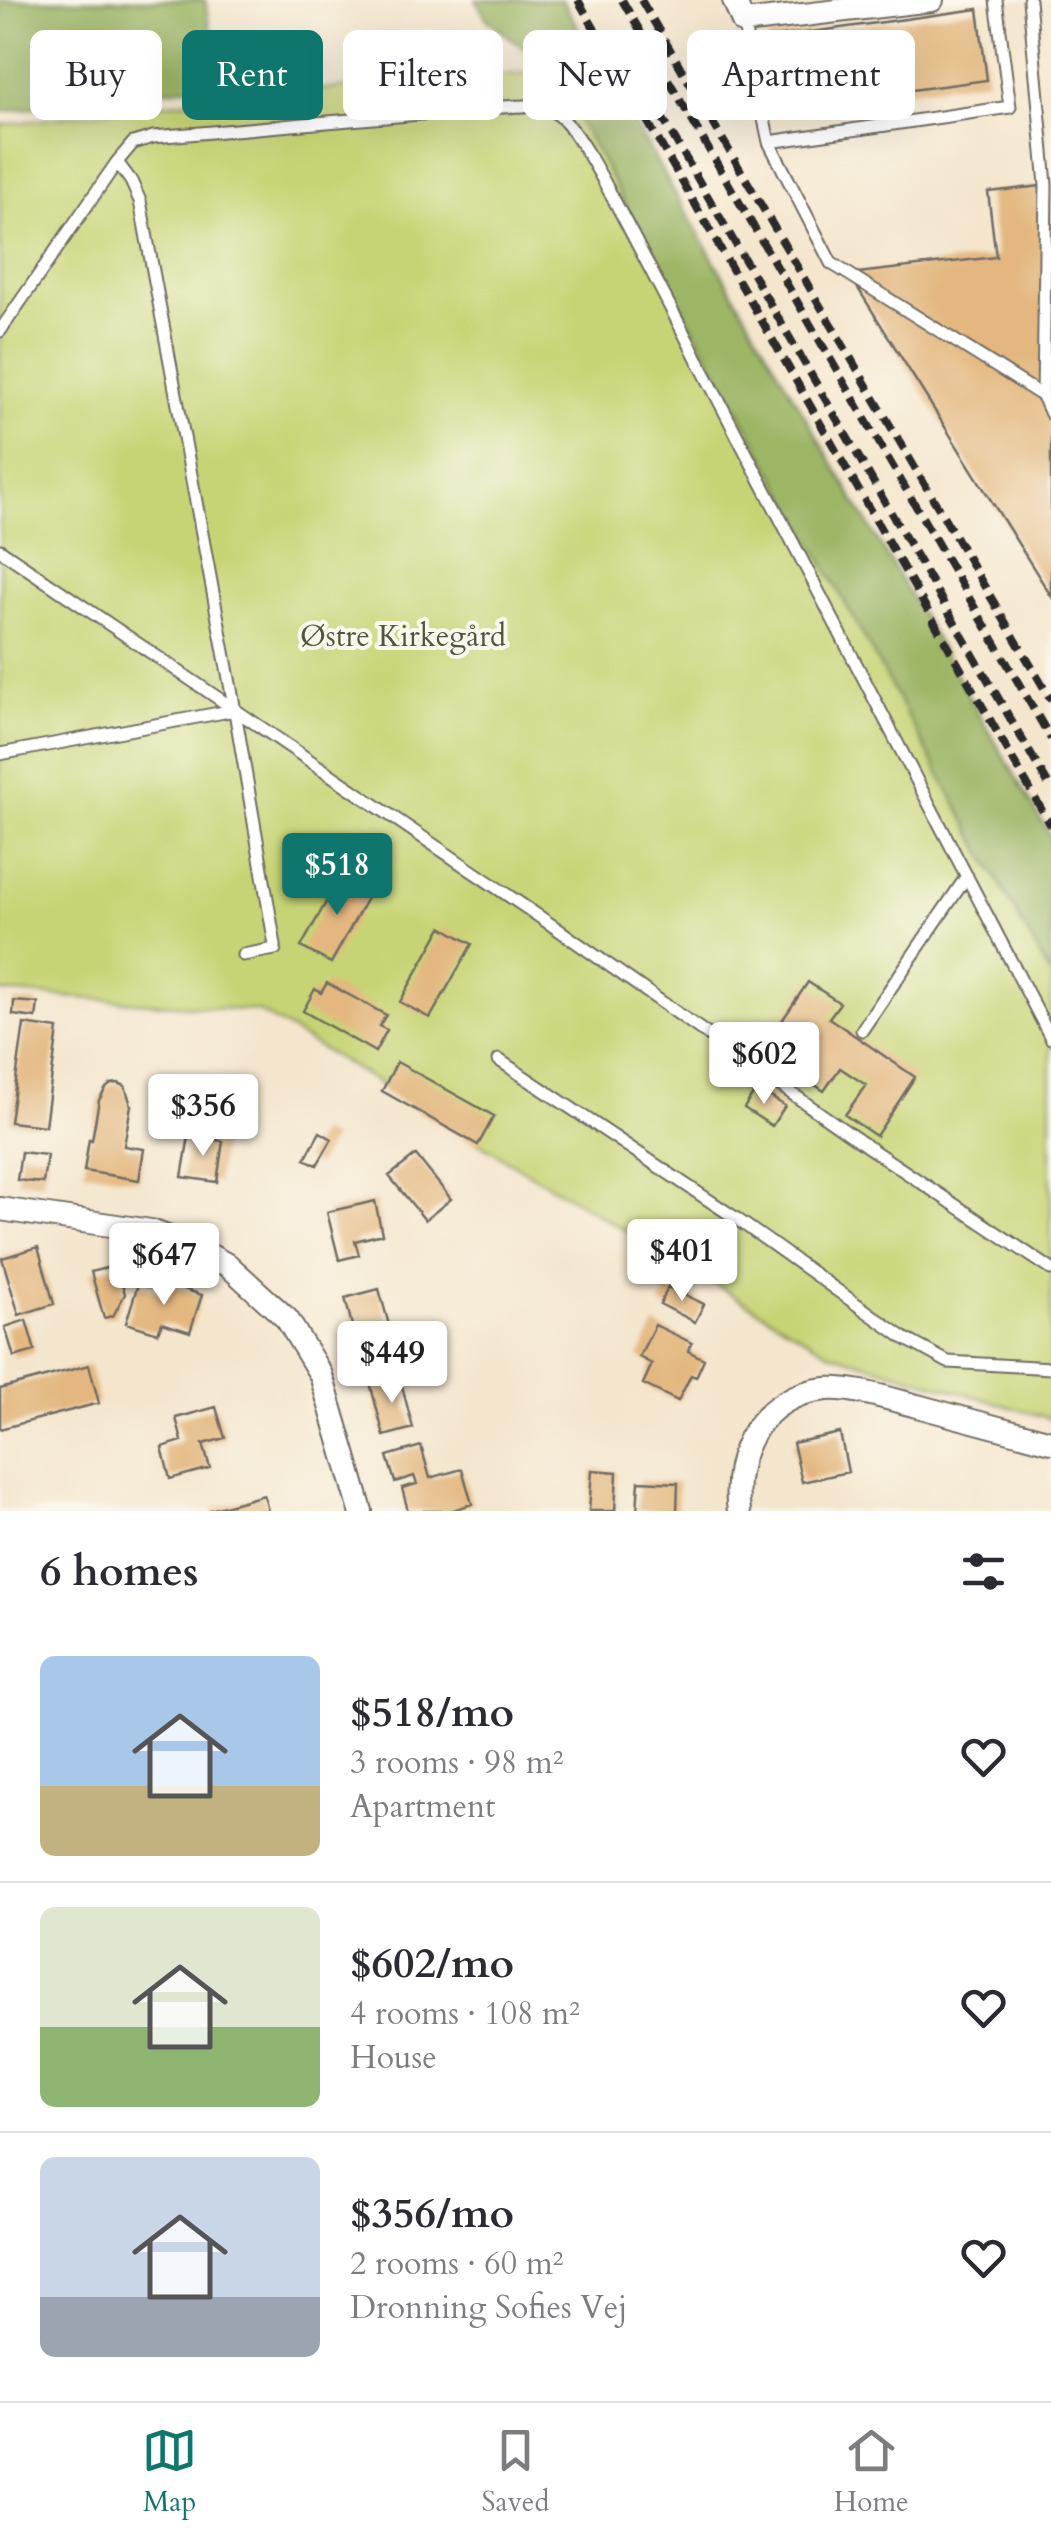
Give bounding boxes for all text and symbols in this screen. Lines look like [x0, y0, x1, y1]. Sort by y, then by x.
chip: Buy [30, 30, 162, 120]
chip: Rent [182, 30, 323, 120]
chip: Filters [343, 30, 503, 120]
chip: New [523, 30, 667, 120]
chip: Apartment [687, 30, 915, 120]
park label: Østre Kirkegård [300, 616, 506, 657]
pin: $518 [278, 833, 396, 918]
text: $518 [304, 843, 370, 887]
pin: $602 [705, 1022, 823, 1107]
text: $602 [731, 1032, 797, 1076]
pin: $356 [144, 1074, 262, 1159]
text: $356 [170, 1084, 236, 1128]
pin: $401 [623, 1219, 741, 1304]
pin: $647 [105, 1223, 223, 1308]
text: $401 [649, 1229, 715, 1273]
text: $647 [131, 1233, 197, 1277]
pin: $449 [333, 1321, 451, 1406]
text: $449 [359, 1331, 425, 1375]
text: 6 homes [40, 1543, 198, 1600]
icon: filters [956, 1544, 1011, 1599]
text: $518/mo [350, 1684, 514, 1741]
icon: home [120, 1696, 240, 1816]
icon: heart [956, 1729, 1011, 1784]
text: 3 rooms · 98 m² [350, 1741, 563, 1785]
text: Apartment [350, 1785, 495, 1829]
text: $602/mo [350, 1935, 514, 1992]
icon: home [120, 1947, 240, 2067]
icon: heart [956, 1980, 1011, 2035]
text: 4 rooms · 108 m² [350, 1992, 580, 2036]
text: House [350, 2036, 437, 2080]
text: $356/mo [350, 2185, 514, 2242]
icon: home [120, 2197, 240, 2317]
icon: heart [956, 2230, 1011, 2285]
text: 2 rooms · 60 m² [350, 2242, 563, 2286]
text: Dronning Sofies Vej [350, 2286, 627, 2330]
tab: Map [142, 2423, 197, 2521]
tab: Saved [482, 2423, 549, 2521]
tab: Home [834, 2423, 909, 2521]

